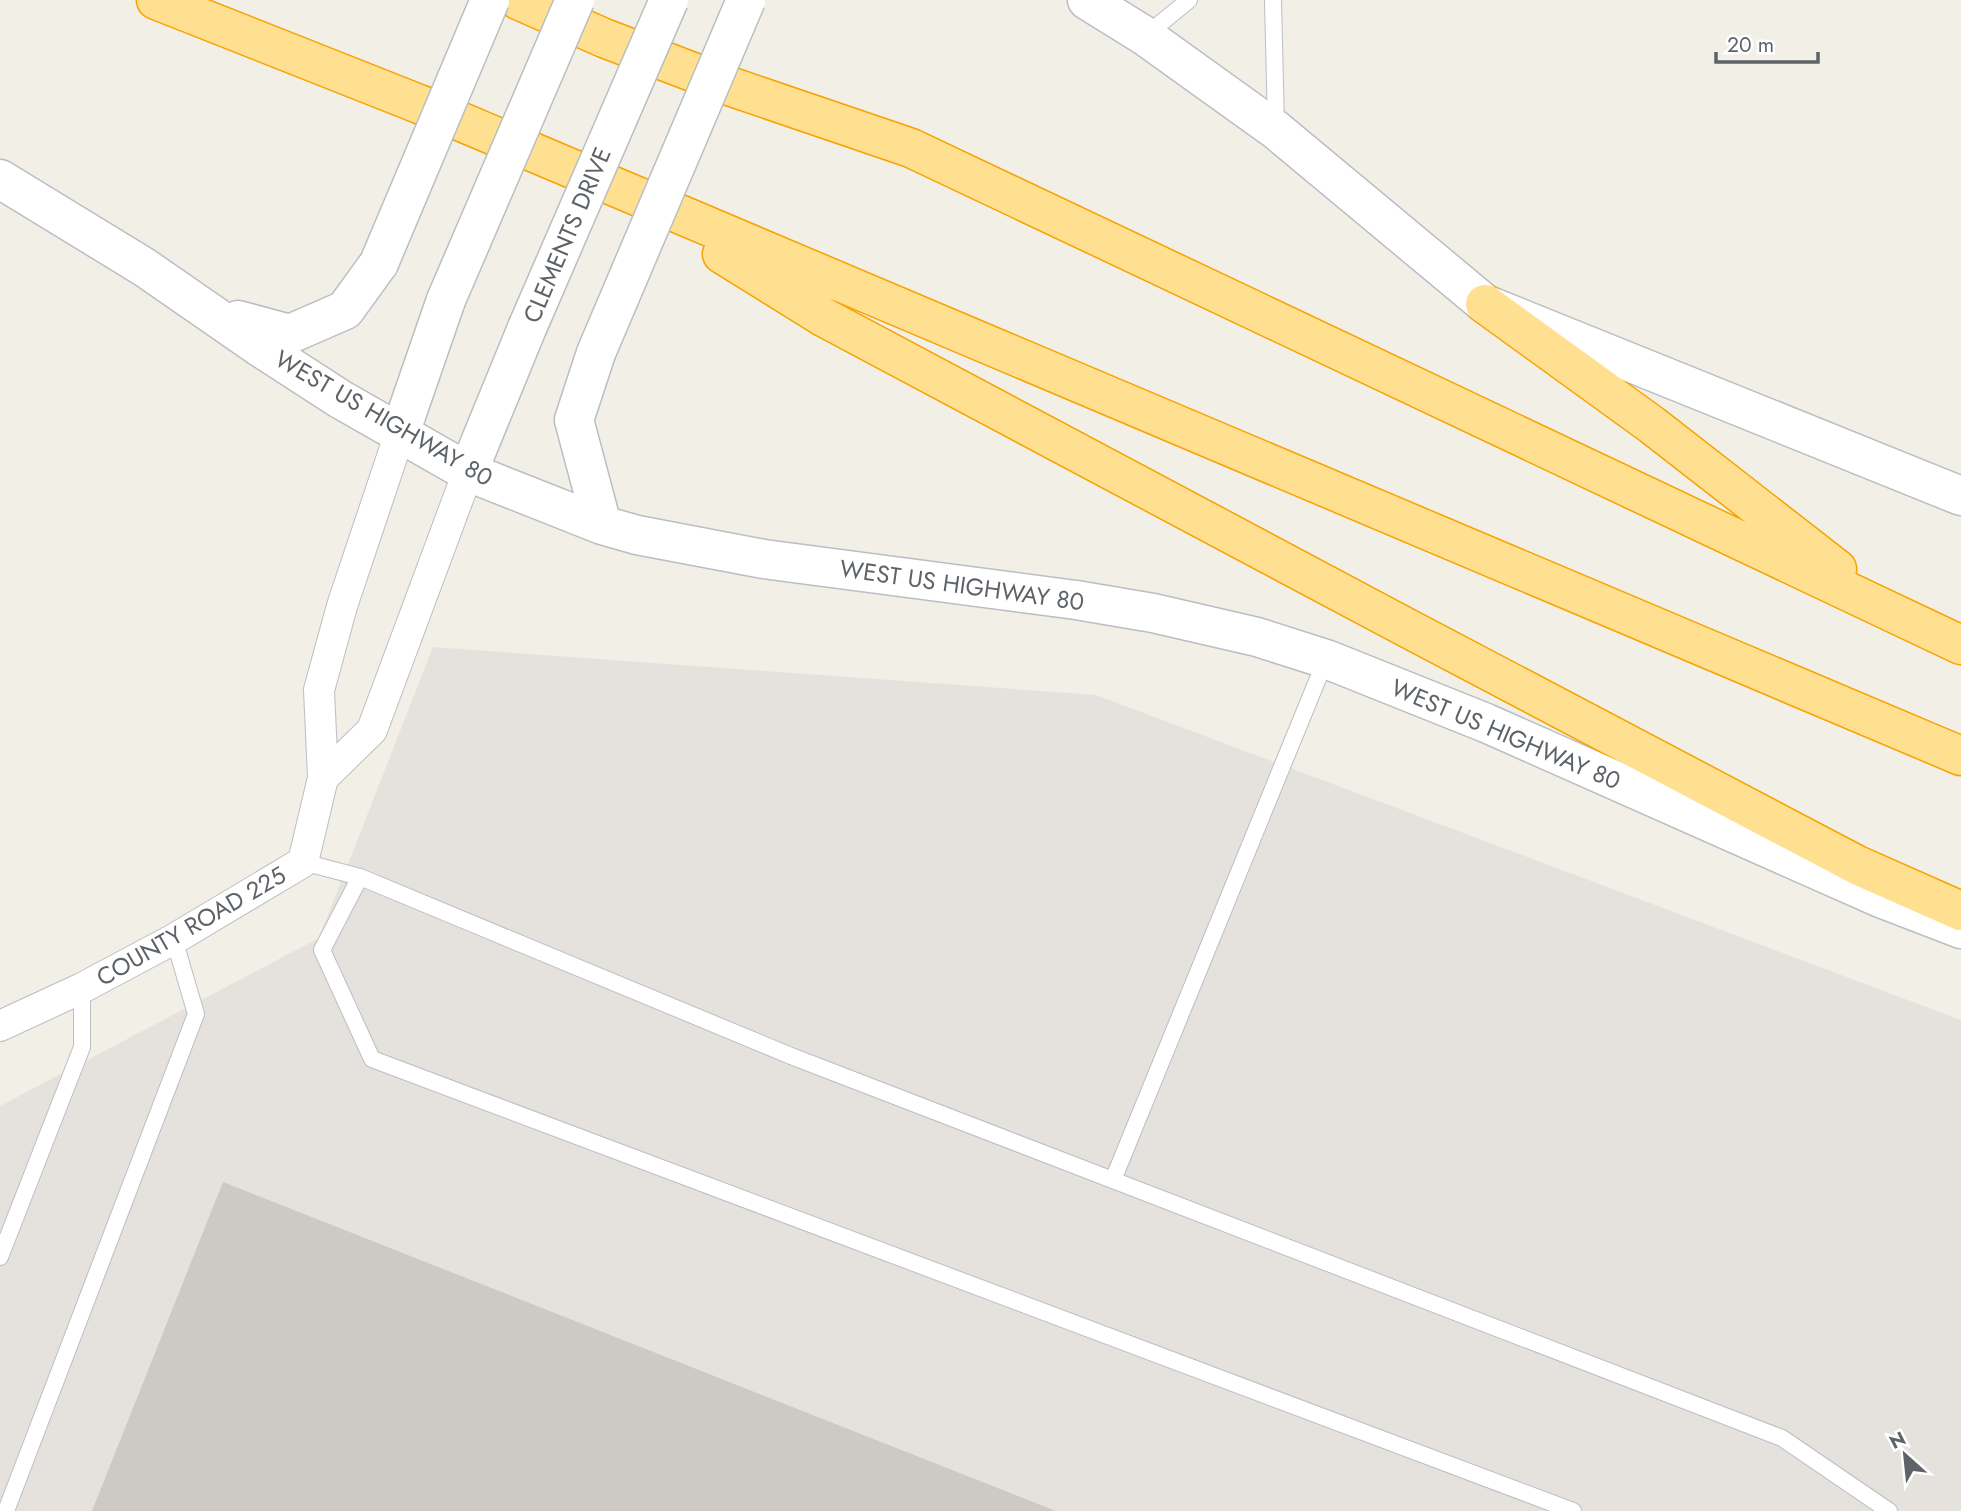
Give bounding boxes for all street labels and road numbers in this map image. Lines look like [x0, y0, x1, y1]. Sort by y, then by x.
street label: CLEMENTS DRIVE [514, 142, 620, 328]
street label: WEST US HIGHWAY 80 [269, 341, 499, 495]
street label: WEST US HIGHWAY 80 [838, 551, 1086, 619]
street label: WEST US HIGHWAY 80 [1386, 670, 1626, 798]
street label: COUNTY ROAD 225 [90, 857, 292, 995]

